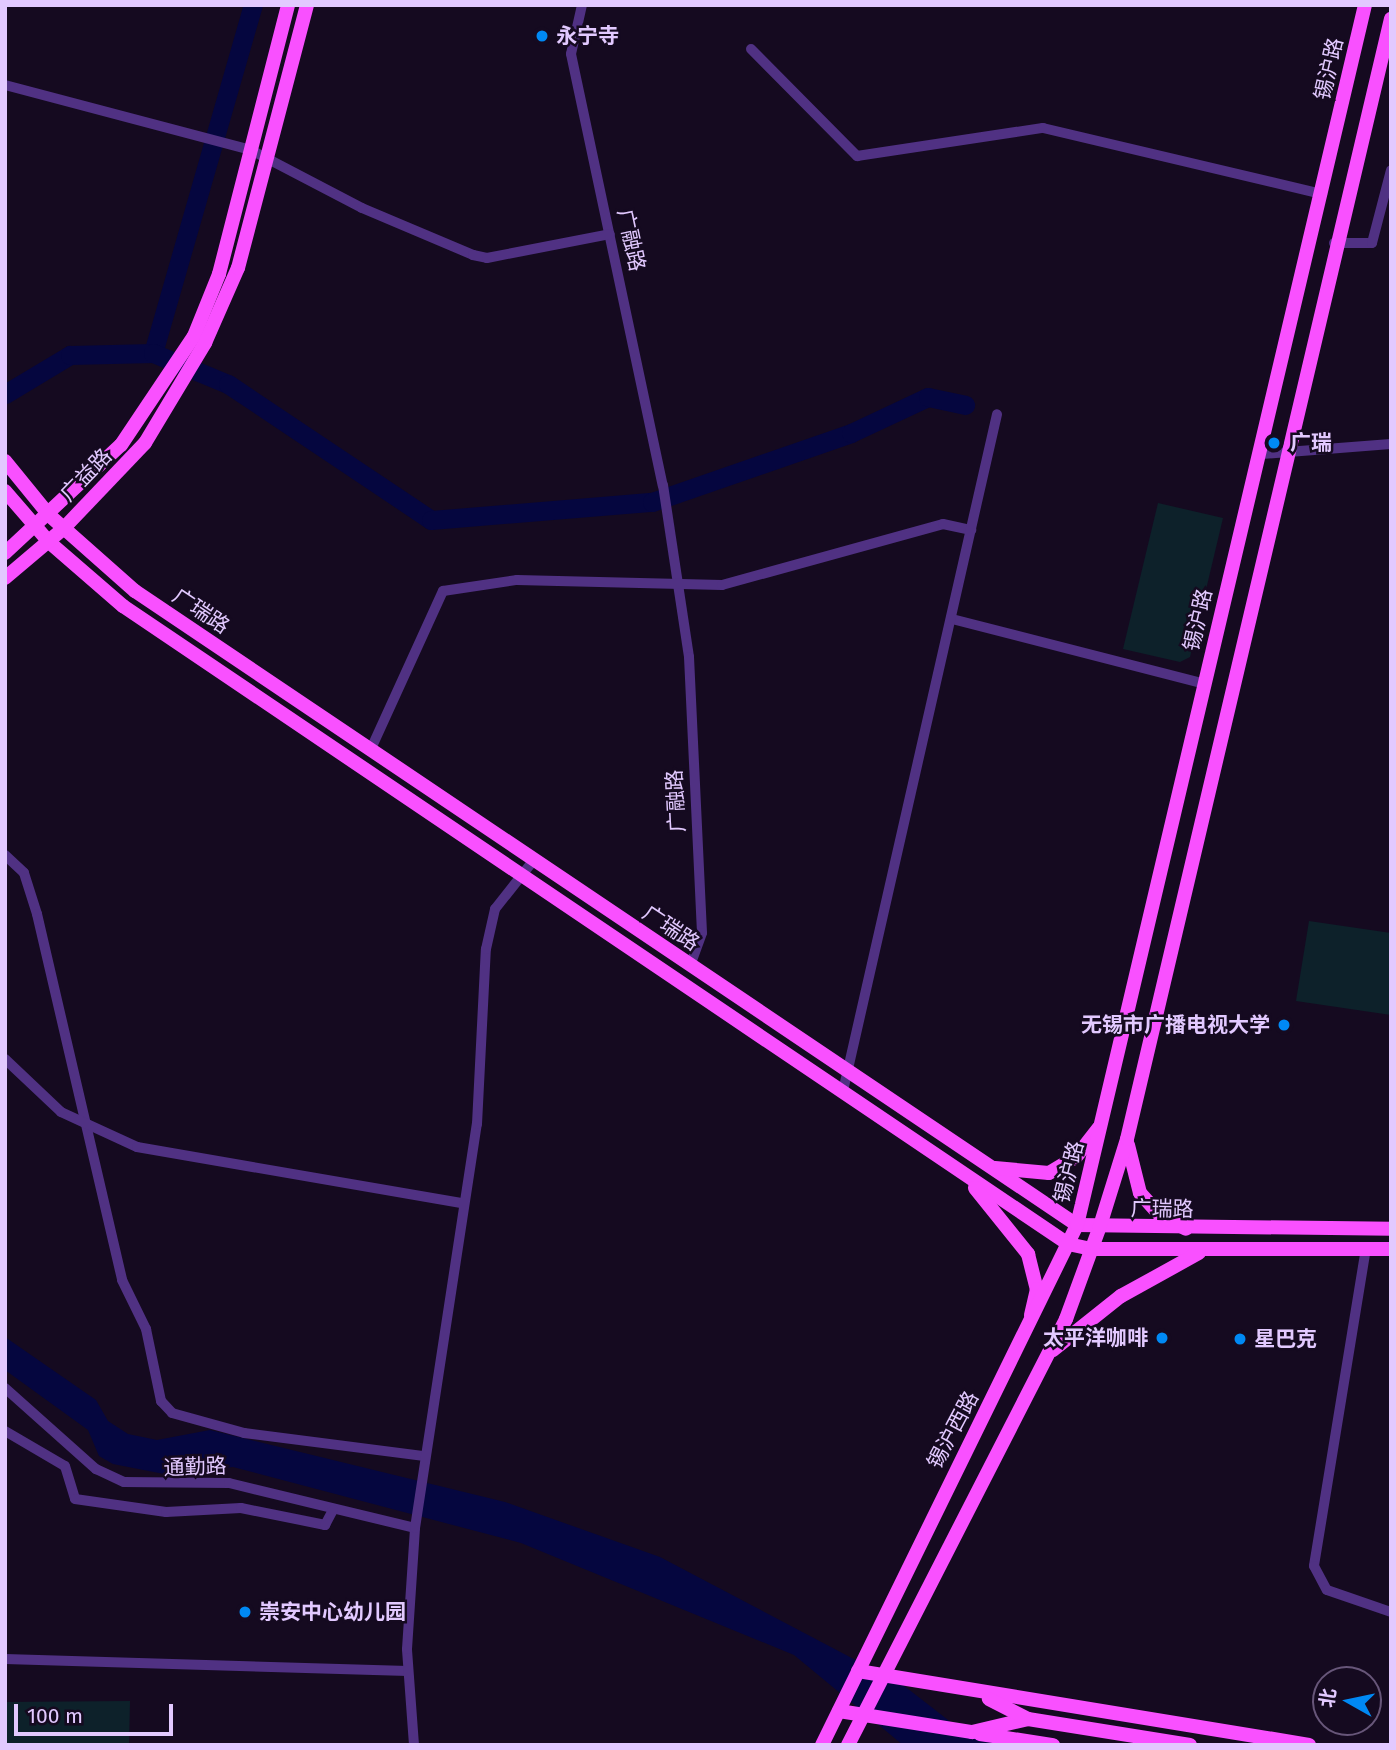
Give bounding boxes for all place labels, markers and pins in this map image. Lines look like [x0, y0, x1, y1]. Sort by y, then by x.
place label: 永宁寺 [556, 23, 619, 49]
marker: 永宁寺 [534, 28, 550, 44]
place label: 广瑞 [1290, 430, 1332, 456]
marker: 广瑞 [1264, 433, 1284, 453]
place label: 无锡市广播电视大学 [1081, 1012, 1270, 1038]
marker: 无锡市广播电视大学 [1276, 1017, 1292, 1033]
place label: 太平洋咖啡 [1043, 1325, 1148, 1351]
place label: 星巴克 [1254, 1326, 1317, 1352]
marker: 太平洋咖啡 [1154, 1330, 1170, 1346]
marker: 星巴克 [1232, 1331, 1248, 1347]
place label: 崇安中心幼儿园 [259, 1599, 406, 1625]
marker: 崇安中心幼儿园 [237, 1604, 253, 1620]

